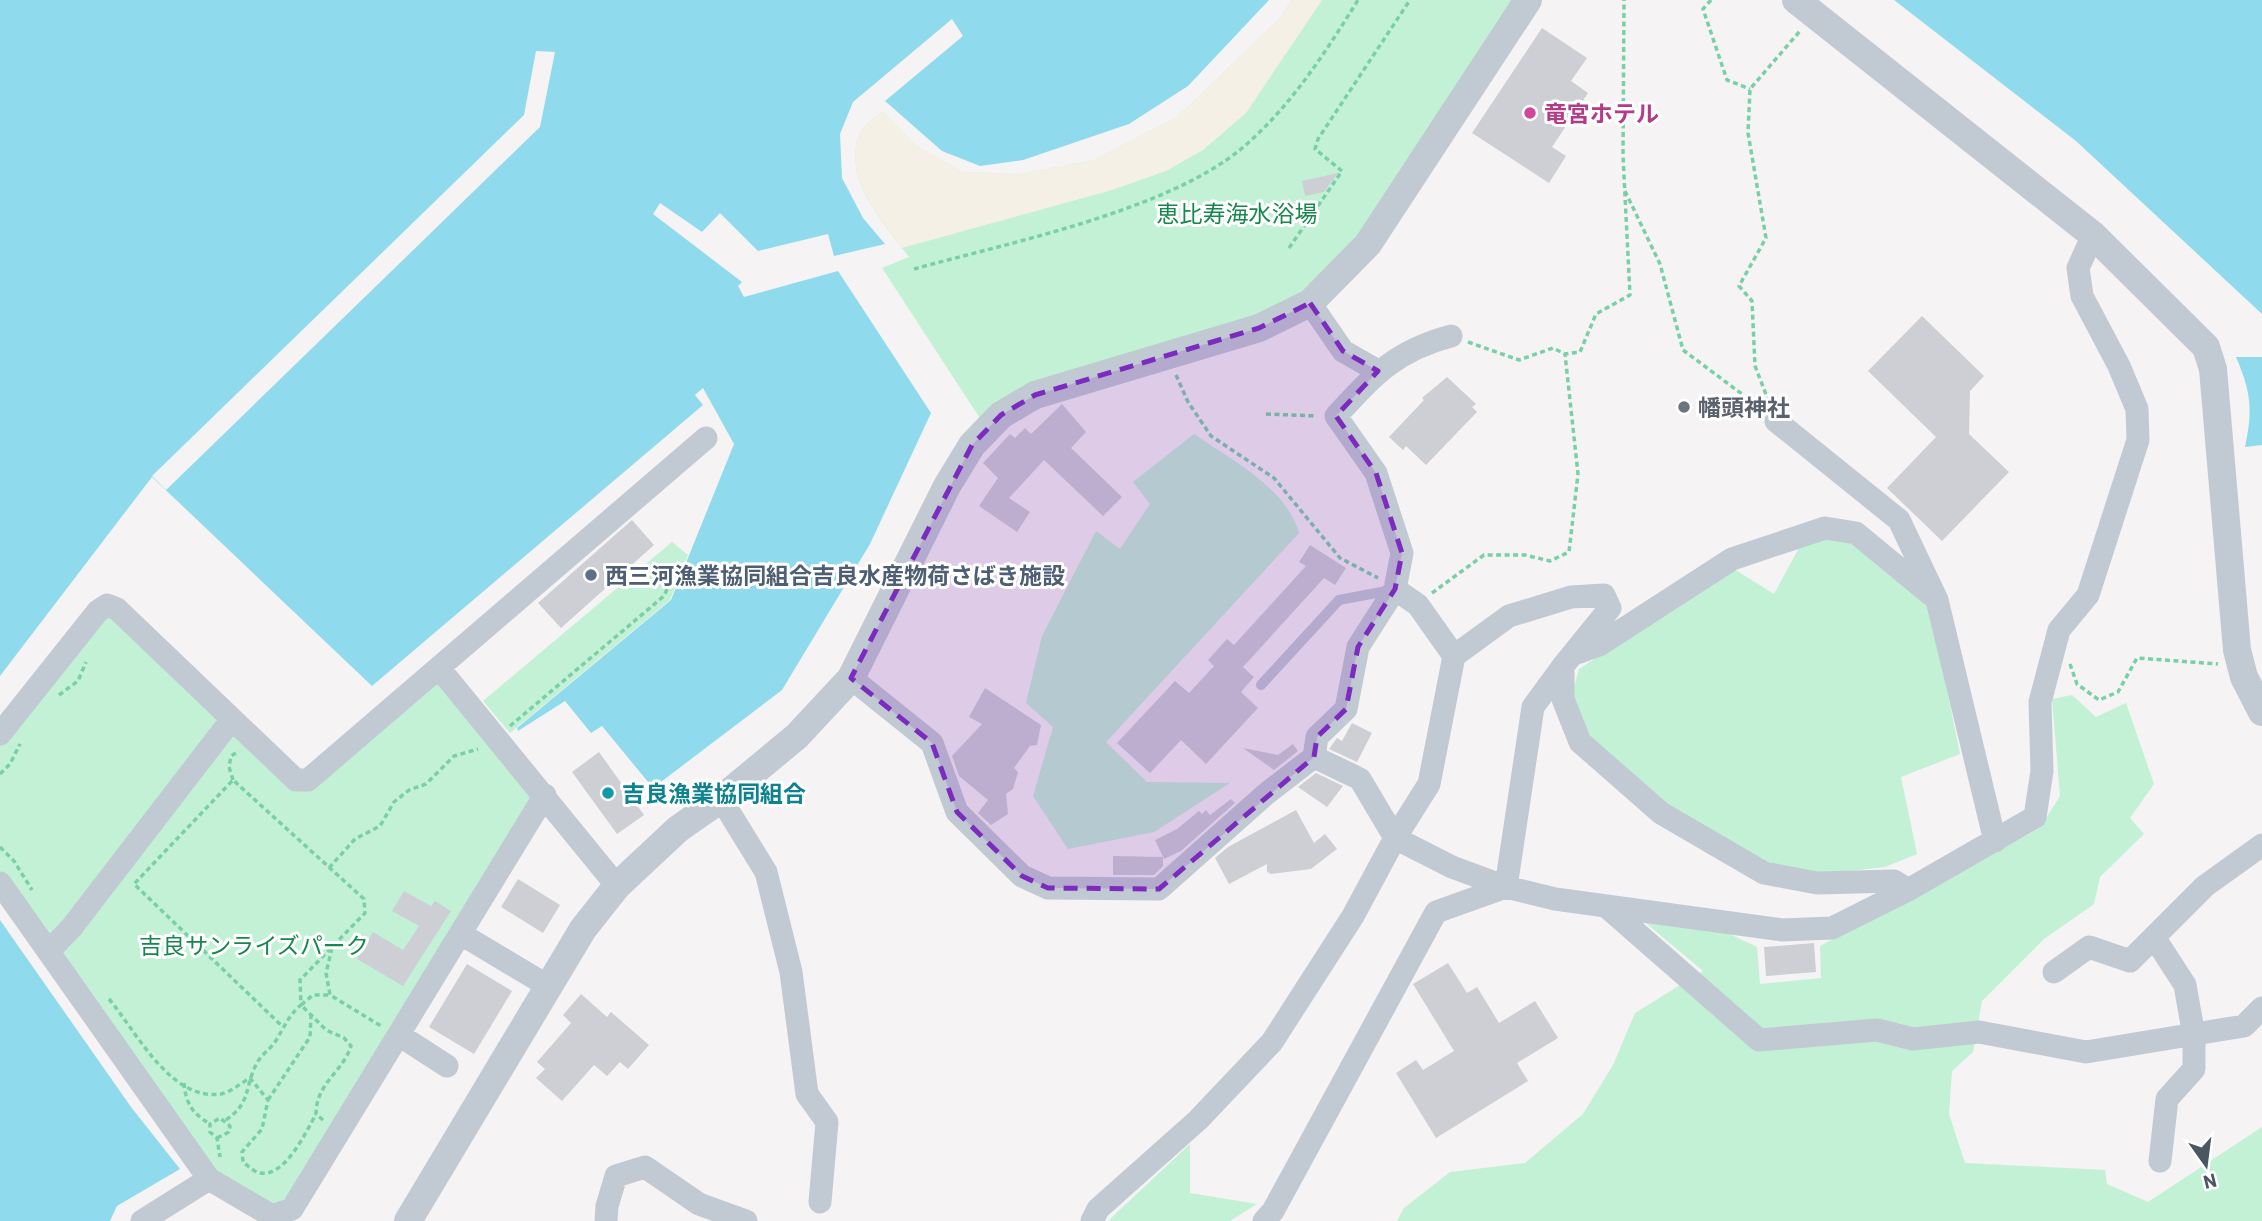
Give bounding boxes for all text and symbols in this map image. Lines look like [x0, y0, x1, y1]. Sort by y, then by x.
place label: 竜宮ホテル [1544, 99, 1659, 127]
marker: 竜宮ホテル [1522, 105, 1538, 121]
park label: 恵比寿海水浴場 [1157, 199, 1318, 227]
place label: 幡頭神社 [1698, 393, 1790, 421]
marker: 幡頭神社 [1676, 399, 1692, 415]
place label: 西三河漁業協同組合吉良水産物荷さばき施設 [605, 561, 1065, 589]
marker: 西三河漁業協同組合吉良水産物荷さばき施設 [583, 567, 599, 583]
place label: 吉良漁業協同組合 [622, 779, 806, 807]
marker: 吉良漁業協同組合 [600, 785, 616, 801]
park label: 吉良サンライズパーク [139, 931, 369, 959]
north arrow [2171, 1130, 2241, 1200]
text: N [2201, 1169, 2219, 1195]

